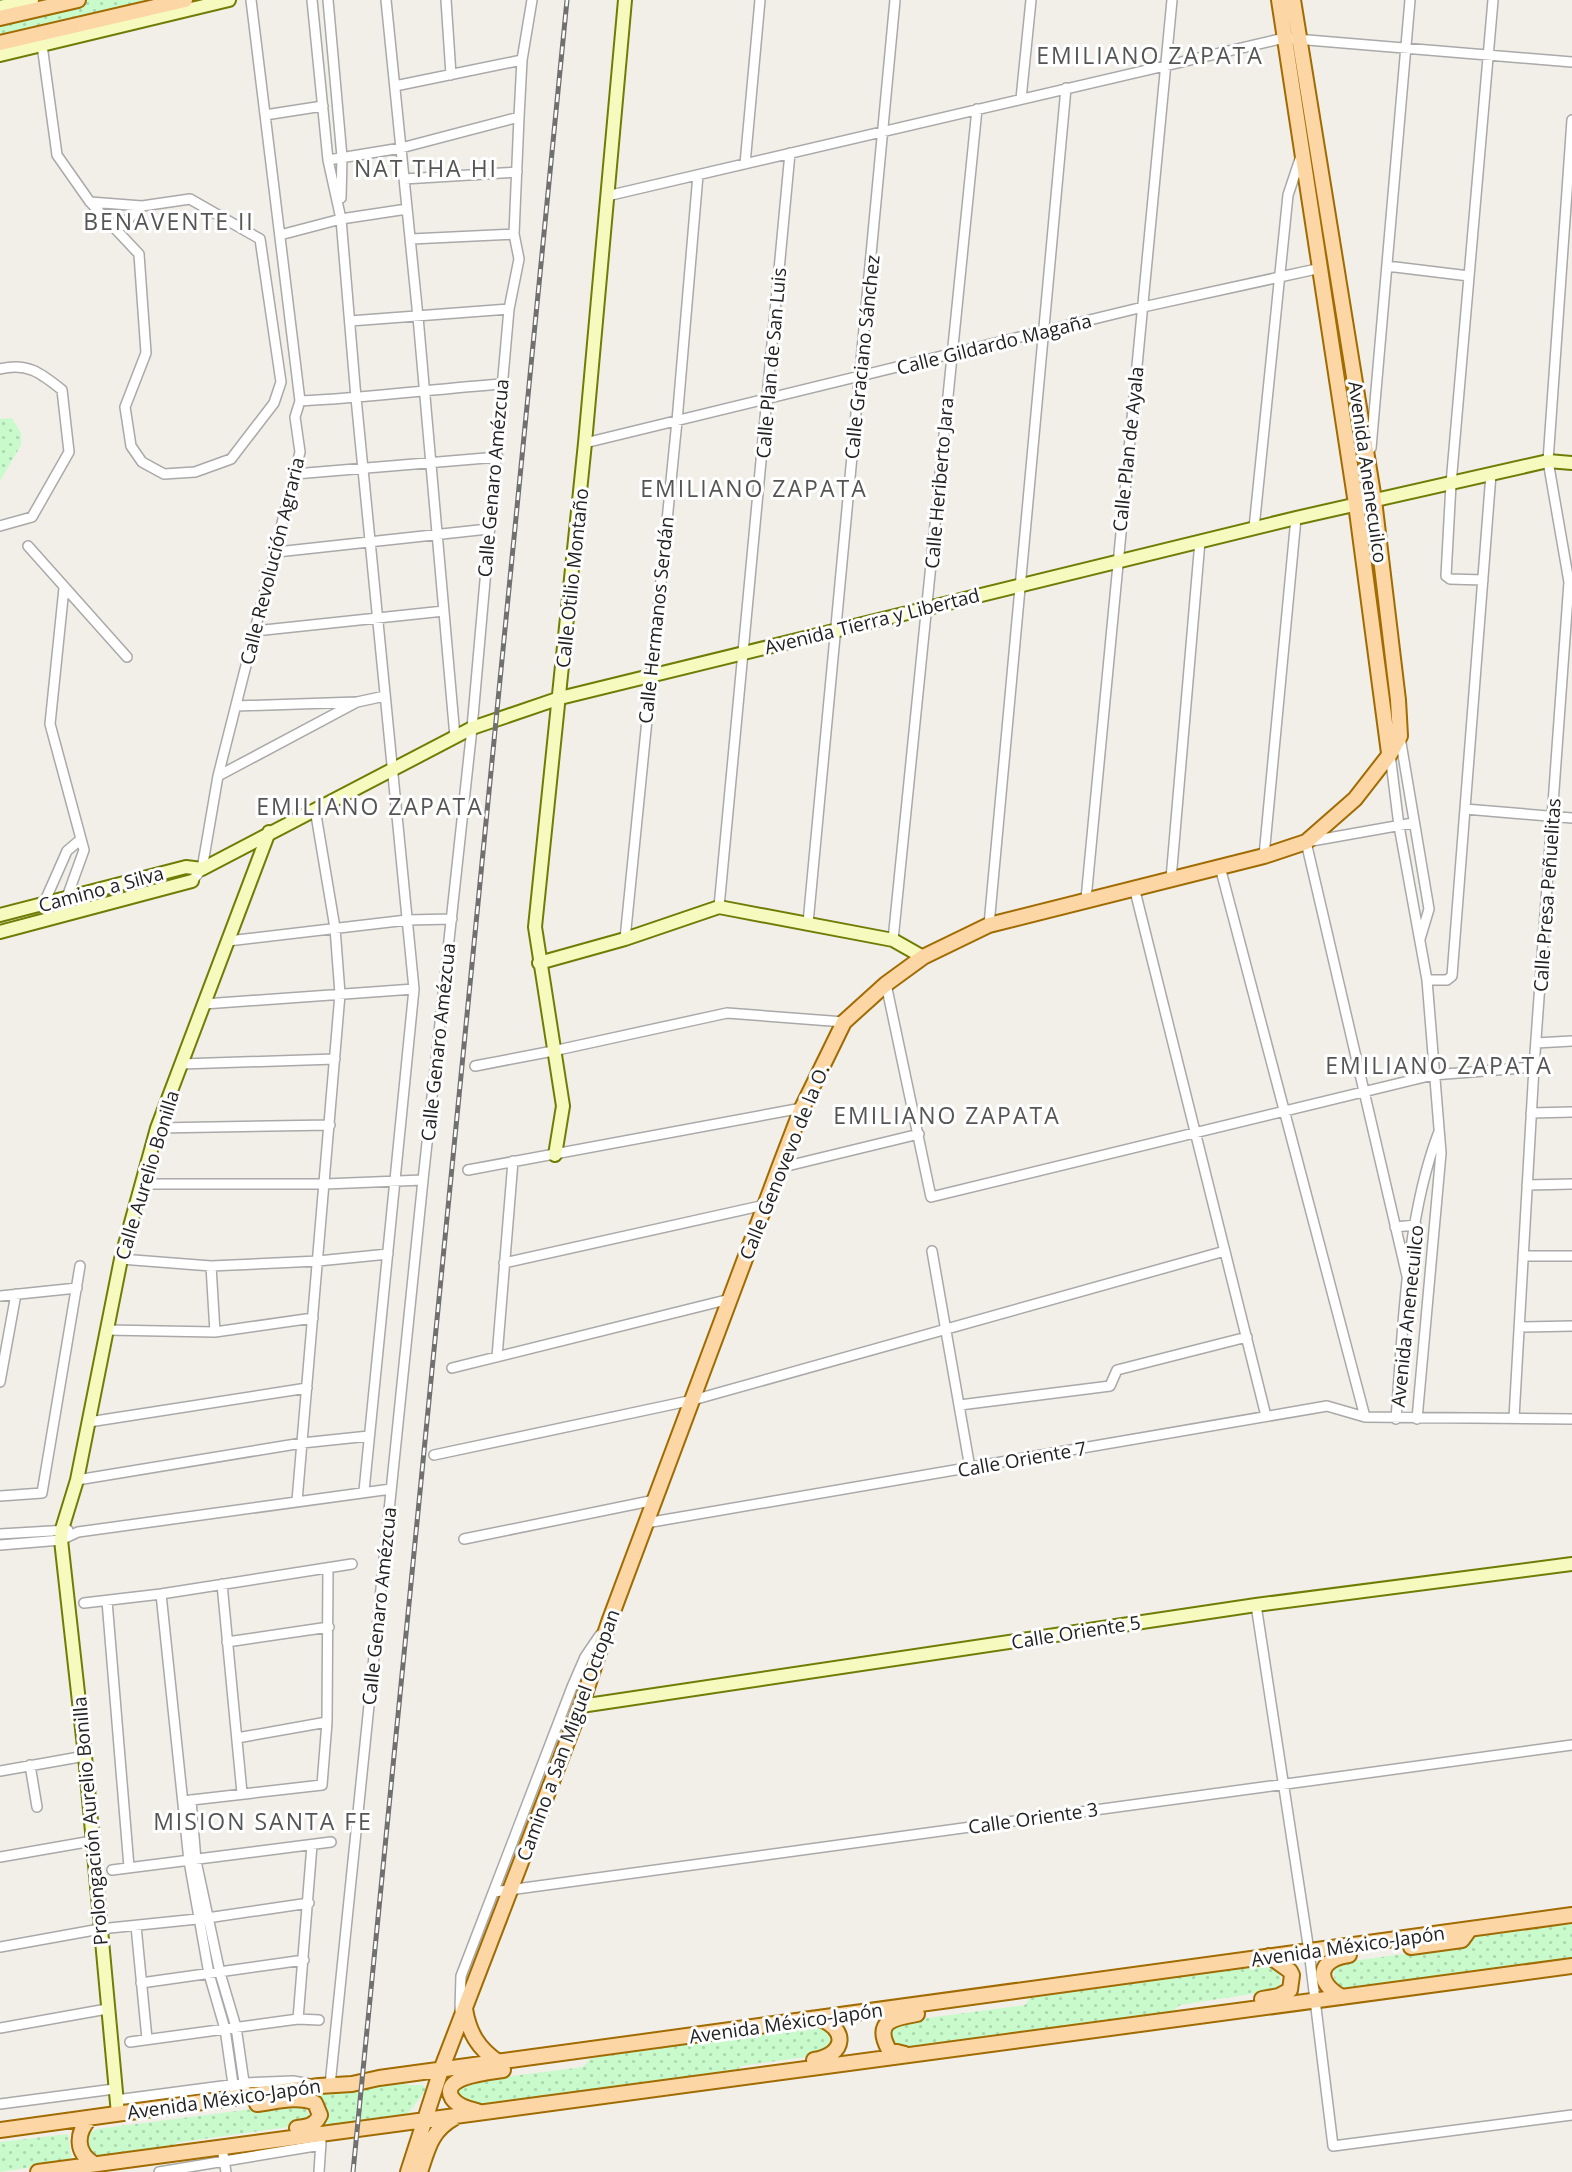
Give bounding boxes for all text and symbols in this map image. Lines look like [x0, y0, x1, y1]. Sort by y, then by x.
district label: EMILIANO ZAPATA [1036, 39, 1264, 71]
district label: NAT THA HI [354, 152, 498, 184]
district label: BENAVENTE II [83, 205, 255, 237]
street label: Calle Graciano Sánchez [838, 253, 886, 460]
street label: Calle Plan de San Luis [750, 267, 792, 459]
street label: Calle Gildardo Magaña [894, 307, 1094, 381]
street label: Calle Plan de Ayala [1106, 365, 1150, 533]
street label: Calle Genaro Amézcua [471, 378, 515, 578]
street label: Avenida Anenecuilco [1342, 379, 1394, 565]
street label: Calle Heriberto Jara [919, 396, 959, 570]
street label: Calle Revolución Agraria [234, 454, 310, 668]
district label: EMILIANO ZAPATA [640, 472, 868, 504]
street label: Calle Otilio Montaño [550, 487, 594, 669]
street label: Calle Hermanos Serdán [632, 515, 680, 725]
street label: Avenida Tierra y Libertad [762, 582, 982, 660]
district label: EMILIANO ZAPATA [256, 790, 484, 822]
street label: Calle Presa Peñuelitas [1527, 797, 1567, 993]
street label: Camino a Silva [36, 860, 166, 918]
street label: Calle Genaro Amézcua [415, 942, 461, 1142]
district label: EMILIANO ZAPATA [1325, 1049, 1553, 1081]
street label: Calle Genovevo de la O. [733, 1060, 835, 1264]
street label: Calle Aurelio Bonilla [109, 1087, 185, 1263]
district label: EMILIANO ZAPATA [833, 1099, 1061, 1131]
street label: Avenida Anenecuilco [1384, 1224, 1430, 1408]
street label: Calle Oriente 7 [955, 1435, 1089, 1483]
street label: Calle Genaro Amézcua [356, 1506, 402, 1706]
street label: Camino a San Miguel Octopan [510, 1605, 626, 1865]
street label: Calle Oriente 5 [1009, 1609, 1143, 1655]
street label: Prolongación Aurelio Bonilla [66, 1696, 114, 1946]
street label: Calle Oriente 3 [967, 1796, 1099, 1840]
district label: MISION SANTA FE [153, 1805, 373, 1837]
street label: Avenida México-Japón [1250, 1920, 1446, 1972]
street label: Avenida México-Japón [688, 1997, 884, 2049]
street label: Avenida México-Japón [126, 2073, 322, 2125]

